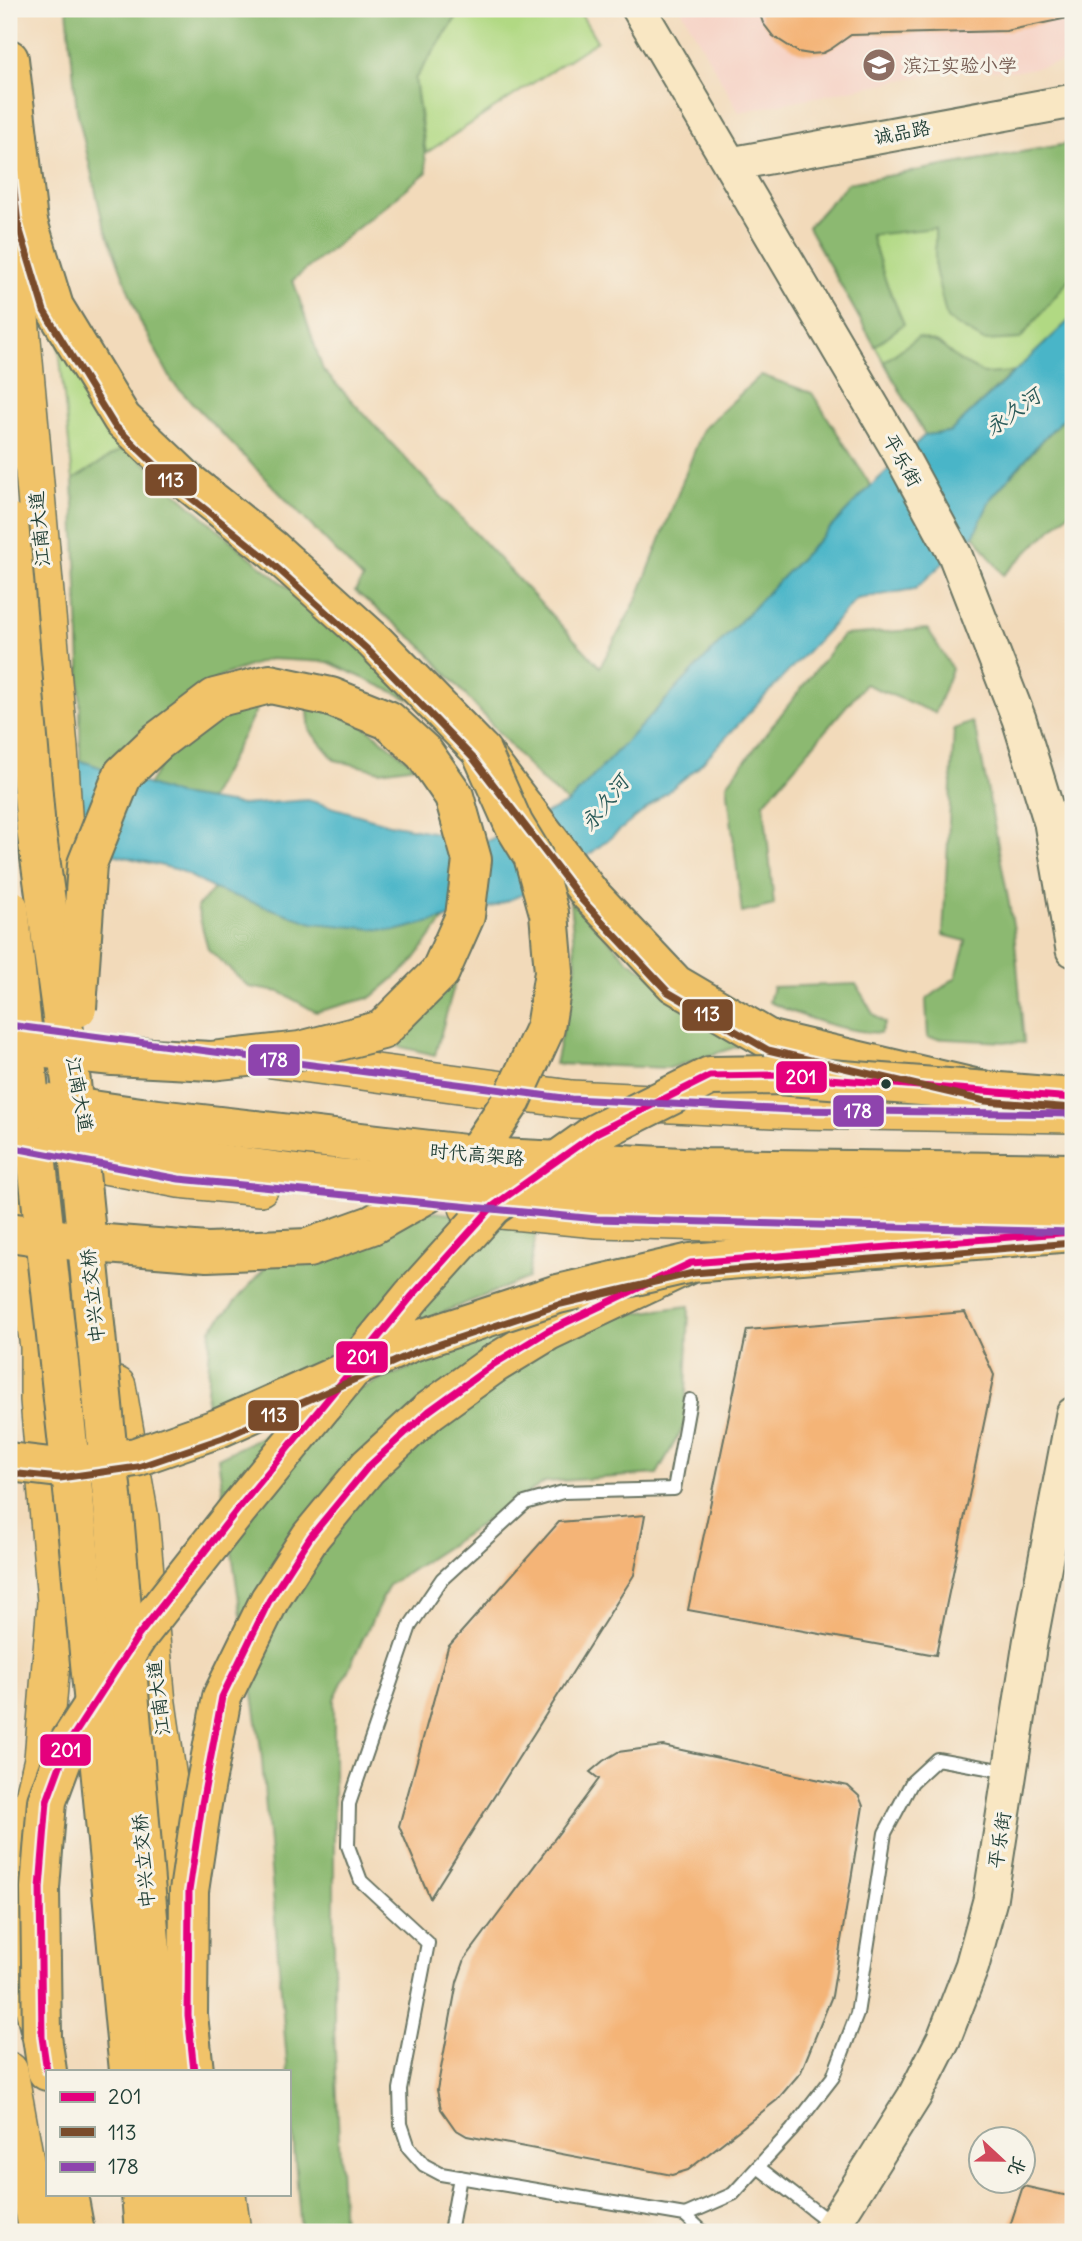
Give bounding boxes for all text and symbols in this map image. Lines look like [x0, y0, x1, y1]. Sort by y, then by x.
school or university icon: 滨江实验小学 [860, 46, 898, 84]
place label: 滨江实验小学 [903, 53, 1017, 77]
street label: 诚品路 [872, 115, 932, 149]
water label: 永久河 [979, 380, 1049, 441]
street label: 平乐街 [879, 429, 927, 491]
line badge: 113 [144, 463, 198, 497]
text: 113 [158, 468, 184, 492]
street label: 江南大道 [24, 490, 54, 568]
water label: 永久河 [575, 767, 636, 836]
line badge: 113 [681, 998, 734, 1032]
text: 113 [694, 1002, 720, 1026]
line badge: 178 [247, 1043, 301, 1077]
text: 178 [260, 1048, 288, 1072]
street label: 江南大道 [62, 1054, 98, 1134]
line badge: 201 [775, 1060, 828, 1094]
text: 201 [786, 1065, 816, 1089]
unlabelled marker [879, 1077, 893, 1091]
line badge: 178 [832, 1094, 885, 1128]
text: 178 [844, 1099, 872, 1123]
street label: 时代高架路 [429, 1138, 525, 1170]
street label: 中兴立交桥 [75, 1247, 109, 1345]
line badge: 201 [335, 1340, 389, 1374]
text: 201 [347, 1345, 377, 1369]
line badge: 113 [247, 1399, 300, 1432]
text: 113 [261, 1403, 287, 1427]
street label: 江南大道 [141, 1659, 175, 1737]
line badge: 201 [39, 1733, 92, 1767]
text: 201 [51, 1738, 81, 1762]
street label: 平乐街 [983, 1810, 1015, 1870]
street label: 中兴立交桥 [127, 1813, 159, 1909]
legend [46, 2070, 290, 2196]
text: 201 [108, 2083, 142, 2110]
text: 113 [108, 2119, 137, 2146]
north arrow [967, 2126, 1036, 2196]
text: 178 [108, 2153, 139, 2180]
text: 北 [1003, 2153, 1032, 2180]

